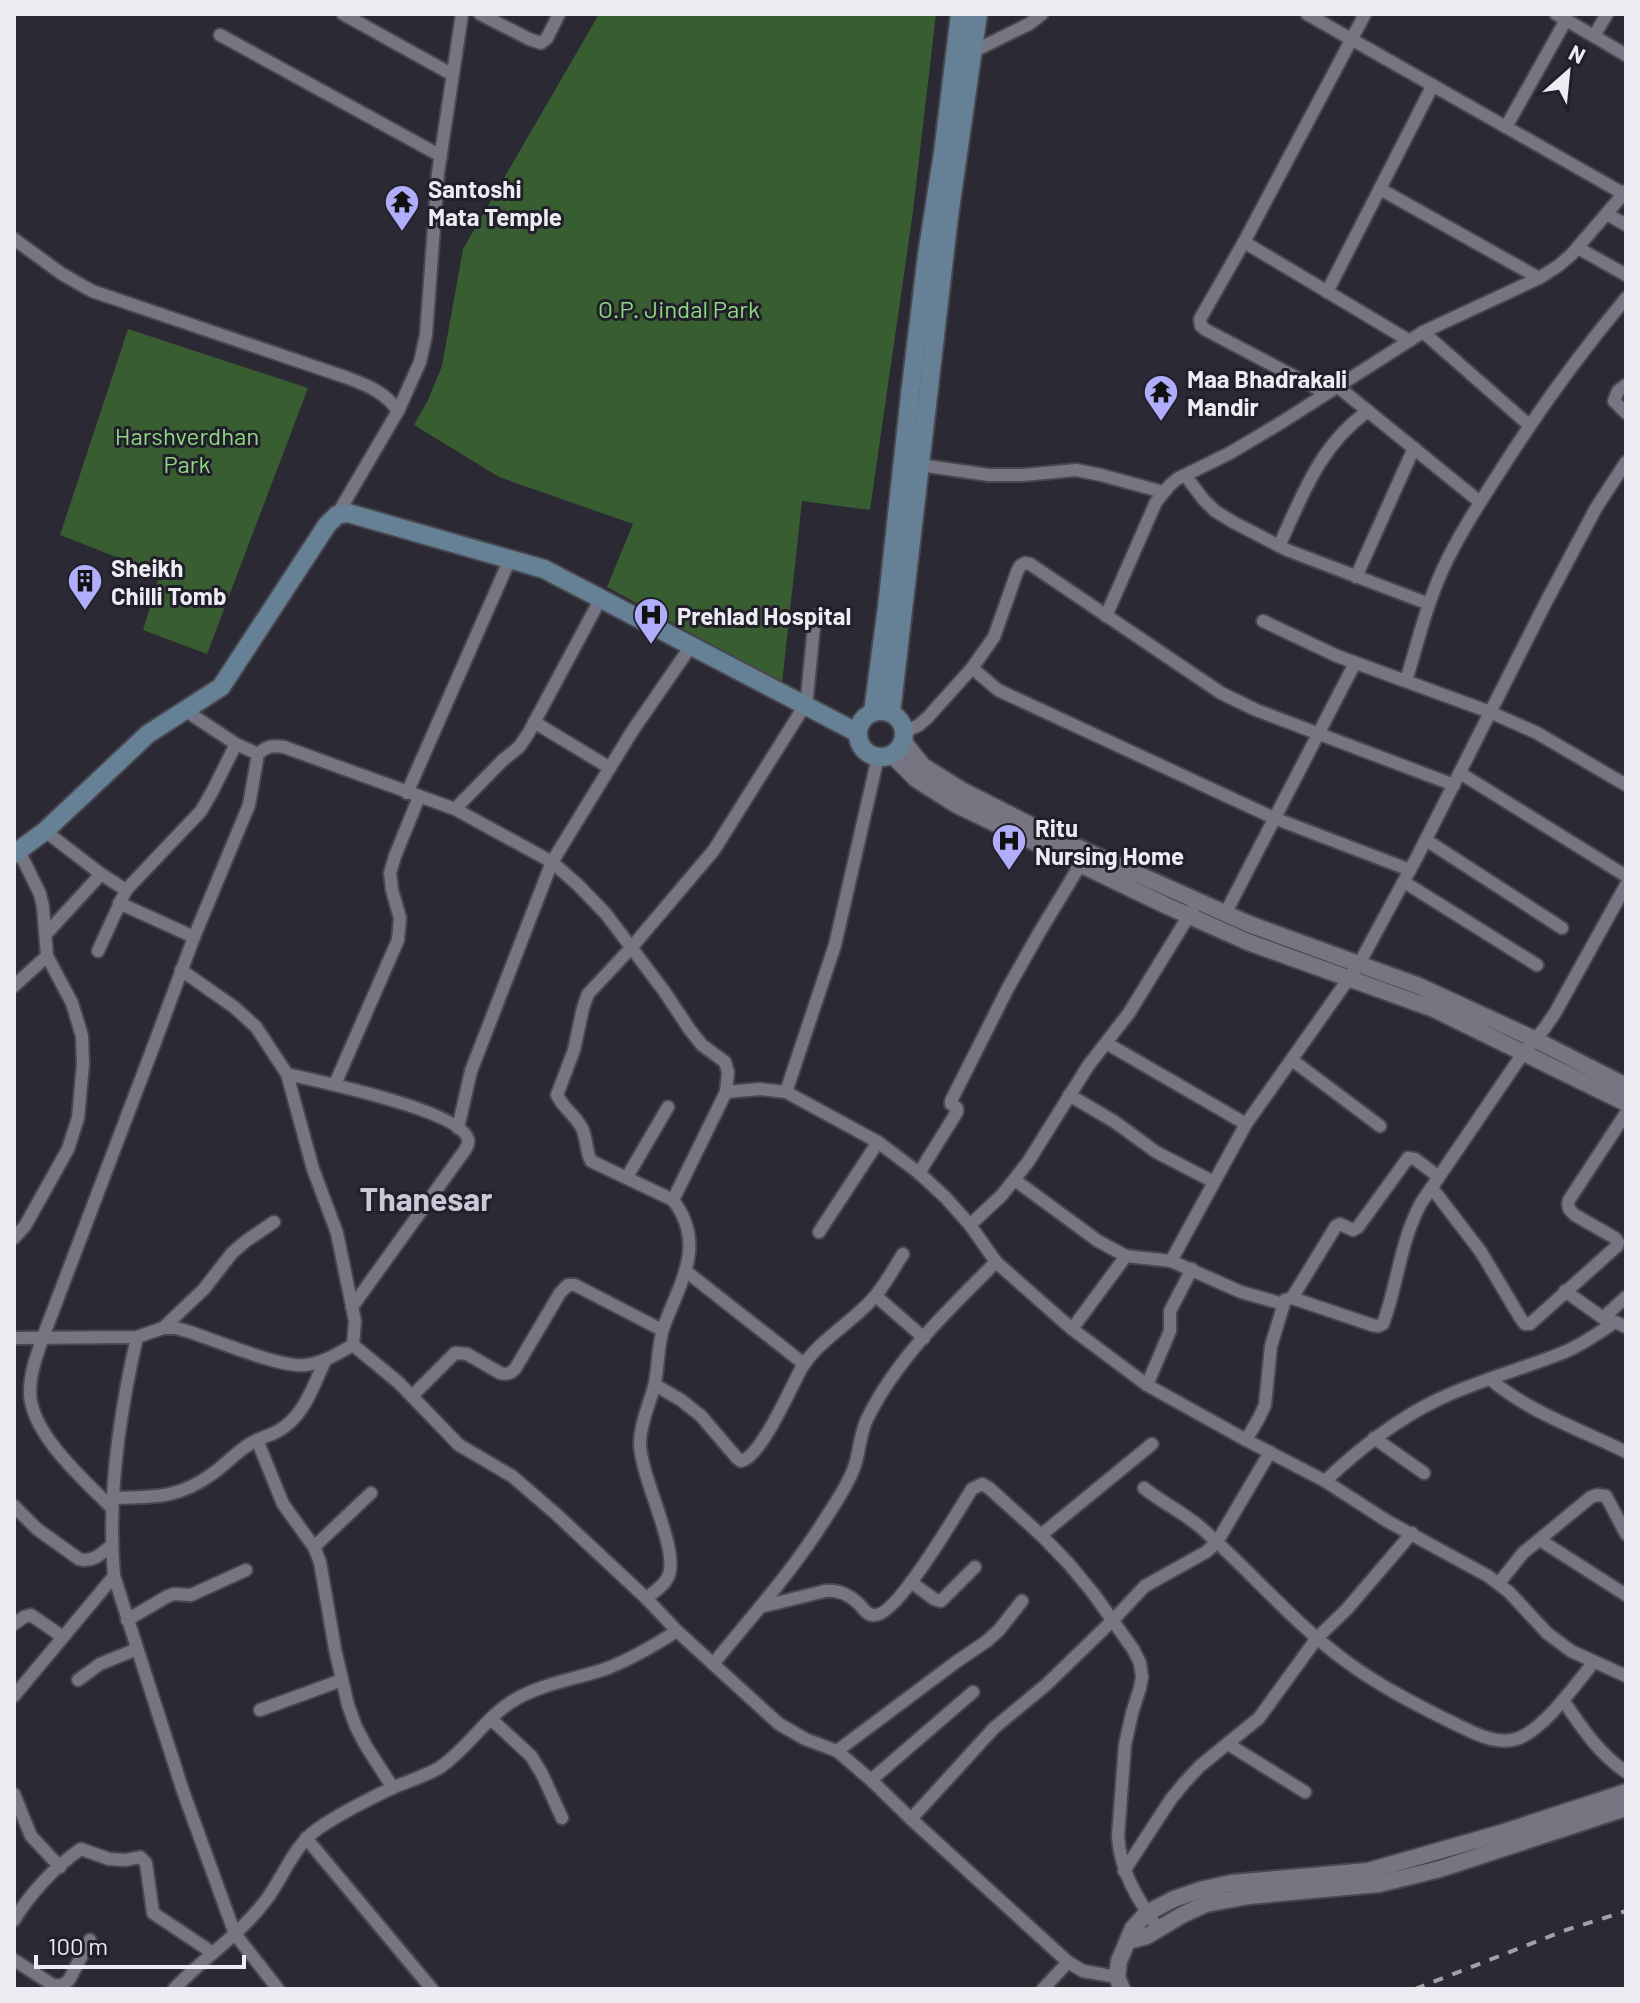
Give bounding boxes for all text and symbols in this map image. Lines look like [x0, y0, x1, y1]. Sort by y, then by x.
north arrow [1528, 32, 1608, 112]
text: N [1565, 38, 1590, 68]
place label: Santoshi Mata Temple [428, 174, 562, 231]
temple icon: Santoshi Mata Temple [383, 183, 421, 233]
park label: O.P. Jindal Park [598, 294, 760, 323]
place label: Maa Bhadrakali Mandir [1187, 364, 1347, 421]
temple icon: Maa Bhadrakali Mandir [1142, 373, 1180, 423]
park label: Harshverdhan Park [115, 421, 259, 478]
place label: Sheikh Chilli Tomb [111, 553, 226, 610]
building icon: Sheikh Chilli Tomb [66, 562, 104, 612]
hospital icon: Prehlad Hospital [632, 596, 670, 646]
place label: Prehlad Hospital [677, 601, 851, 630]
place label: Ritu Nursing Home [1035, 813, 1184, 870]
hospital icon: Ritu Nursing Home [990, 822, 1028, 872]
district label: Thanesar [360, 1179, 493, 1217]
scale bar [36, 1919, 244, 1969]
text: 100 m [48, 1931, 108, 1960]

